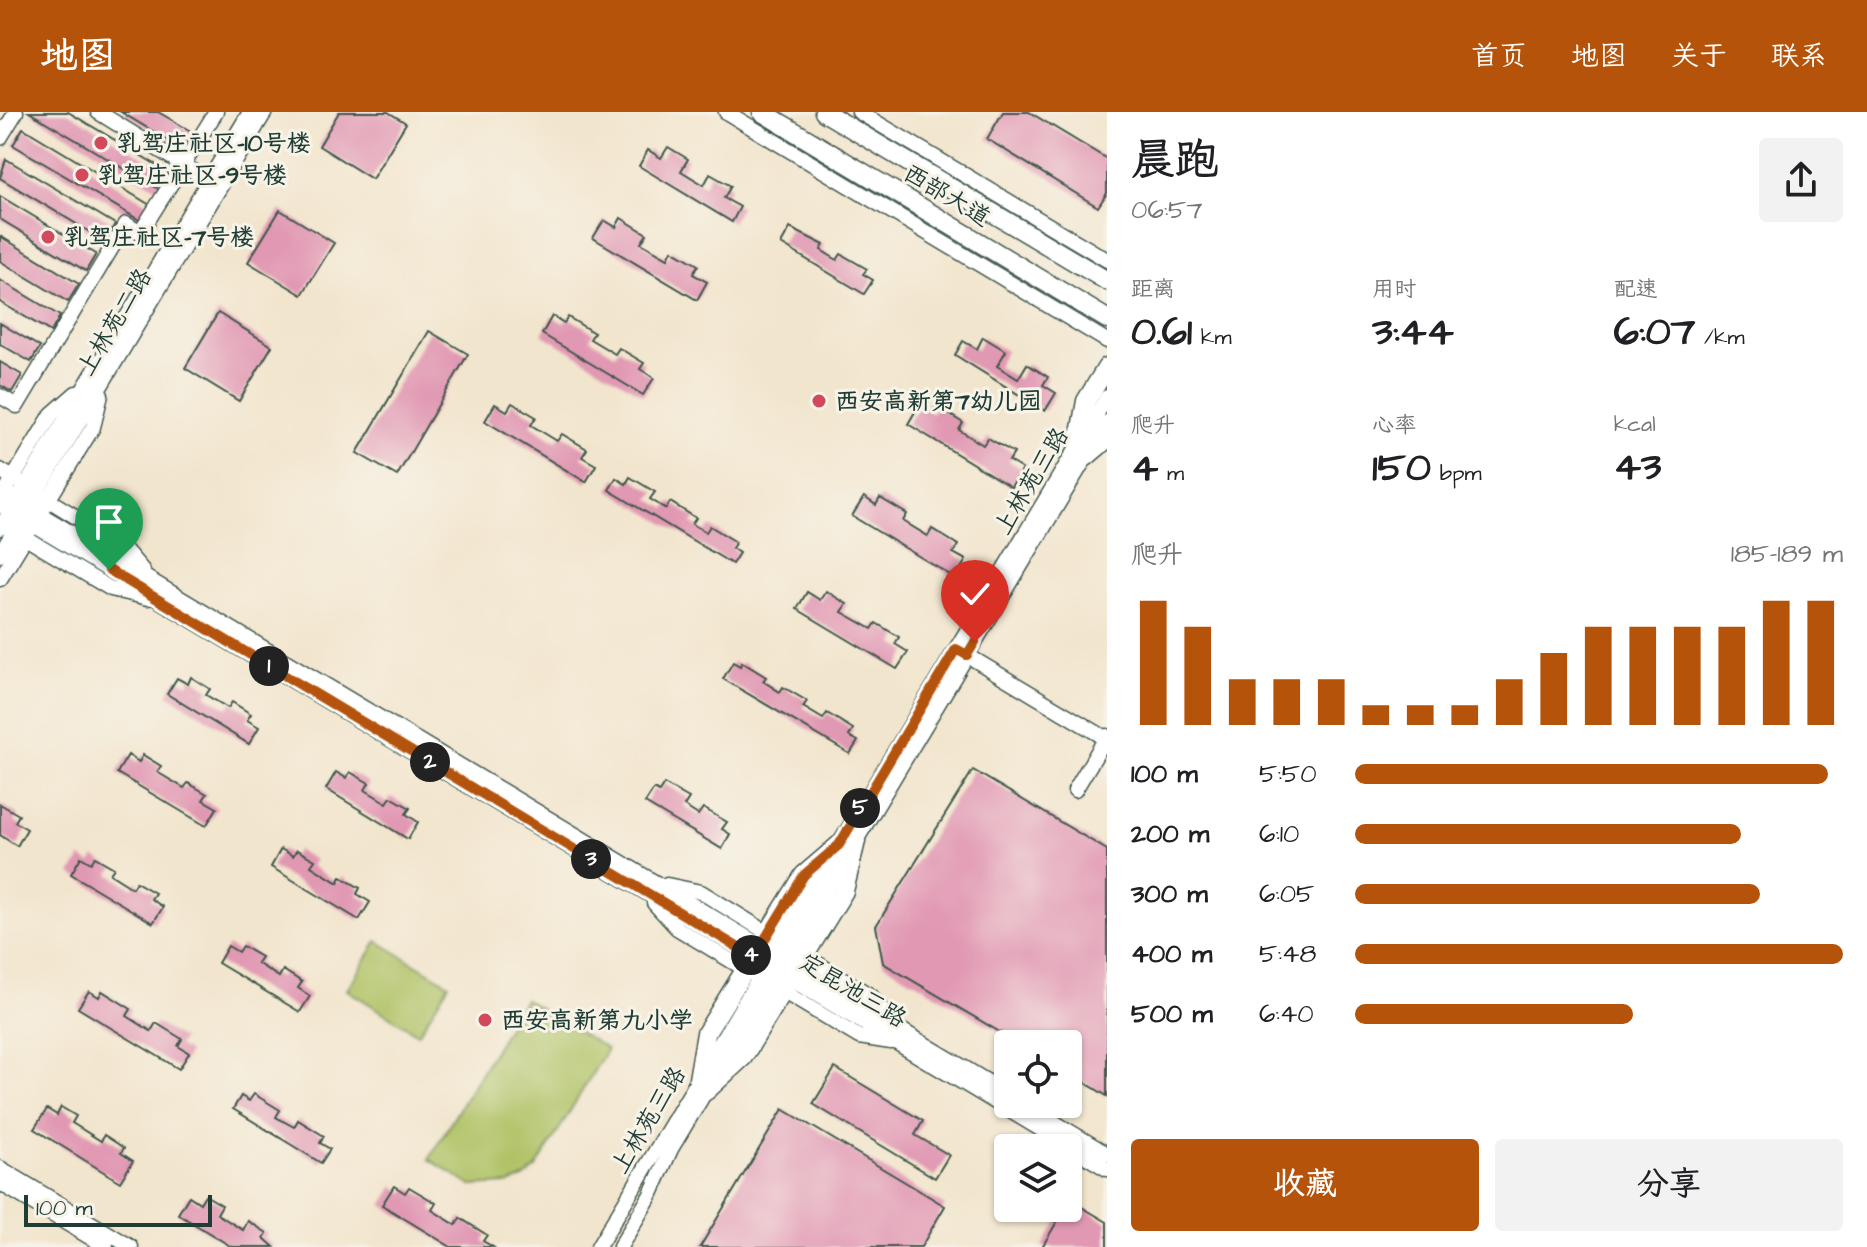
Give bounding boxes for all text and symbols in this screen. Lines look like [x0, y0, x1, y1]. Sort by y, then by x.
text: 地图 [40, 31, 116, 83]
text: 首页 [1471, 37, 1527, 76]
text: 地图 [1571, 37, 1627, 76]
text: 关于 [1671, 37, 1727, 76]
text: 联系 [1771, 37, 1827, 76]
place label: 乳驾庄社区-10号楼 [117, 127, 311, 161]
text: 晨跑 [1131, 131, 1219, 192]
marker: 乳驾庄社区-10号楼 [92, 134, 110, 152]
button: share [1759, 138, 1843, 222]
street label: 西部大道 [897, 157, 996, 235]
place label: 乳驾庄社区-9号楼 [98, 159, 287, 193]
marker: 乳驾庄社区-9号楼 [73, 166, 91, 184]
text: 06:57 [1131, 192, 1202, 228]
place label: 乳驾庄社区-7号楼 [64, 221, 254, 255]
marker: 乳驾庄社区-7号楼 [39, 228, 57, 246]
street label: 上林苑二路 [69, 262, 160, 383]
text: 距离 [1131, 274, 1175, 305]
text: 用时 [1372, 274, 1416, 305]
text: 配速 [1614, 274, 1658, 305]
text: 0.61 [1131, 305, 1192, 360]
text: 3:44 [1372, 305, 1454, 360]
text: 6:07 [1614, 305, 1695, 360]
text: km [1192, 322, 1232, 353]
text: /km [1695, 322, 1745, 353]
place label: 西安高新第7幼儿园 [835, 385, 1042, 419]
marker: 西安高新第7幼儿园 [810, 392, 828, 410]
text: kcal [1614, 409, 1656, 440]
text: 爬升 [1131, 410, 1175, 441]
text: 心率 [1372, 410, 1416, 441]
street label: 上林苑三路 [986, 421, 1077, 542]
text: 43 [1614, 440, 1661, 495]
text: 4 [1131, 441, 1158, 496]
text: 150 [1372, 441, 1431, 496]
text: m [1158, 458, 1184, 489]
text: bpm [1431, 458, 1482, 489]
pin [75, 488, 143, 570]
icon: arrive [87, 500, 131, 544]
text: 185–189 m [1731, 536, 1843, 572]
text: 爬升 [1131, 537, 1183, 573]
pin [941, 560, 1009, 642]
icon: check [953, 572, 997, 616]
pin: 1 [249, 646, 289, 686]
text: 1 [268, 650, 270, 681]
pin: 2 [410, 742, 450, 782]
text: 2 [424, 746, 436, 777]
text: 100 m [1131, 756, 1198, 792]
text: 5:50 [1259, 756, 1317, 792]
pin: 5 [840, 788, 880, 828]
text: 5 [852, 792, 868, 823]
text: 200 m [1131, 816, 1209, 852]
text: 6:10 [1259, 816, 1299, 852]
pin: 3 [571, 839, 611, 879]
text: 3 [585, 843, 597, 874]
text: 300 m [1131, 876, 1208, 912]
text: 6:05 [1259, 876, 1314, 912]
pin: 4 [731, 935, 771, 975]
text: 400 m [1131, 936, 1212, 972]
text: 5:48 [1259, 936, 1316, 972]
text: 4 [744, 939, 758, 970]
street label: 定昆池三路 [792, 945, 913, 1036]
text: 500 m [1131, 996, 1213, 1032]
text: 6:40 [1259, 996, 1314, 1032]
place label: 西安高新第九小学 [501, 1004, 693, 1038]
marker: 西安高新第九小学 [476, 1011, 494, 1029]
map controls [994, 1030, 1082, 1222]
button: locate [994, 1030, 1082, 1118]
street label: 上林苑三路 [603, 1060, 694, 1181]
button: layers [994, 1134, 1082, 1222]
button: 收藏 [1131, 1139, 1479, 1231]
button: 分享 [1495, 1139, 1843, 1231]
scale bar [24, 1191, 212, 1227]
text: 100 m [36, 1193, 93, 1224]

